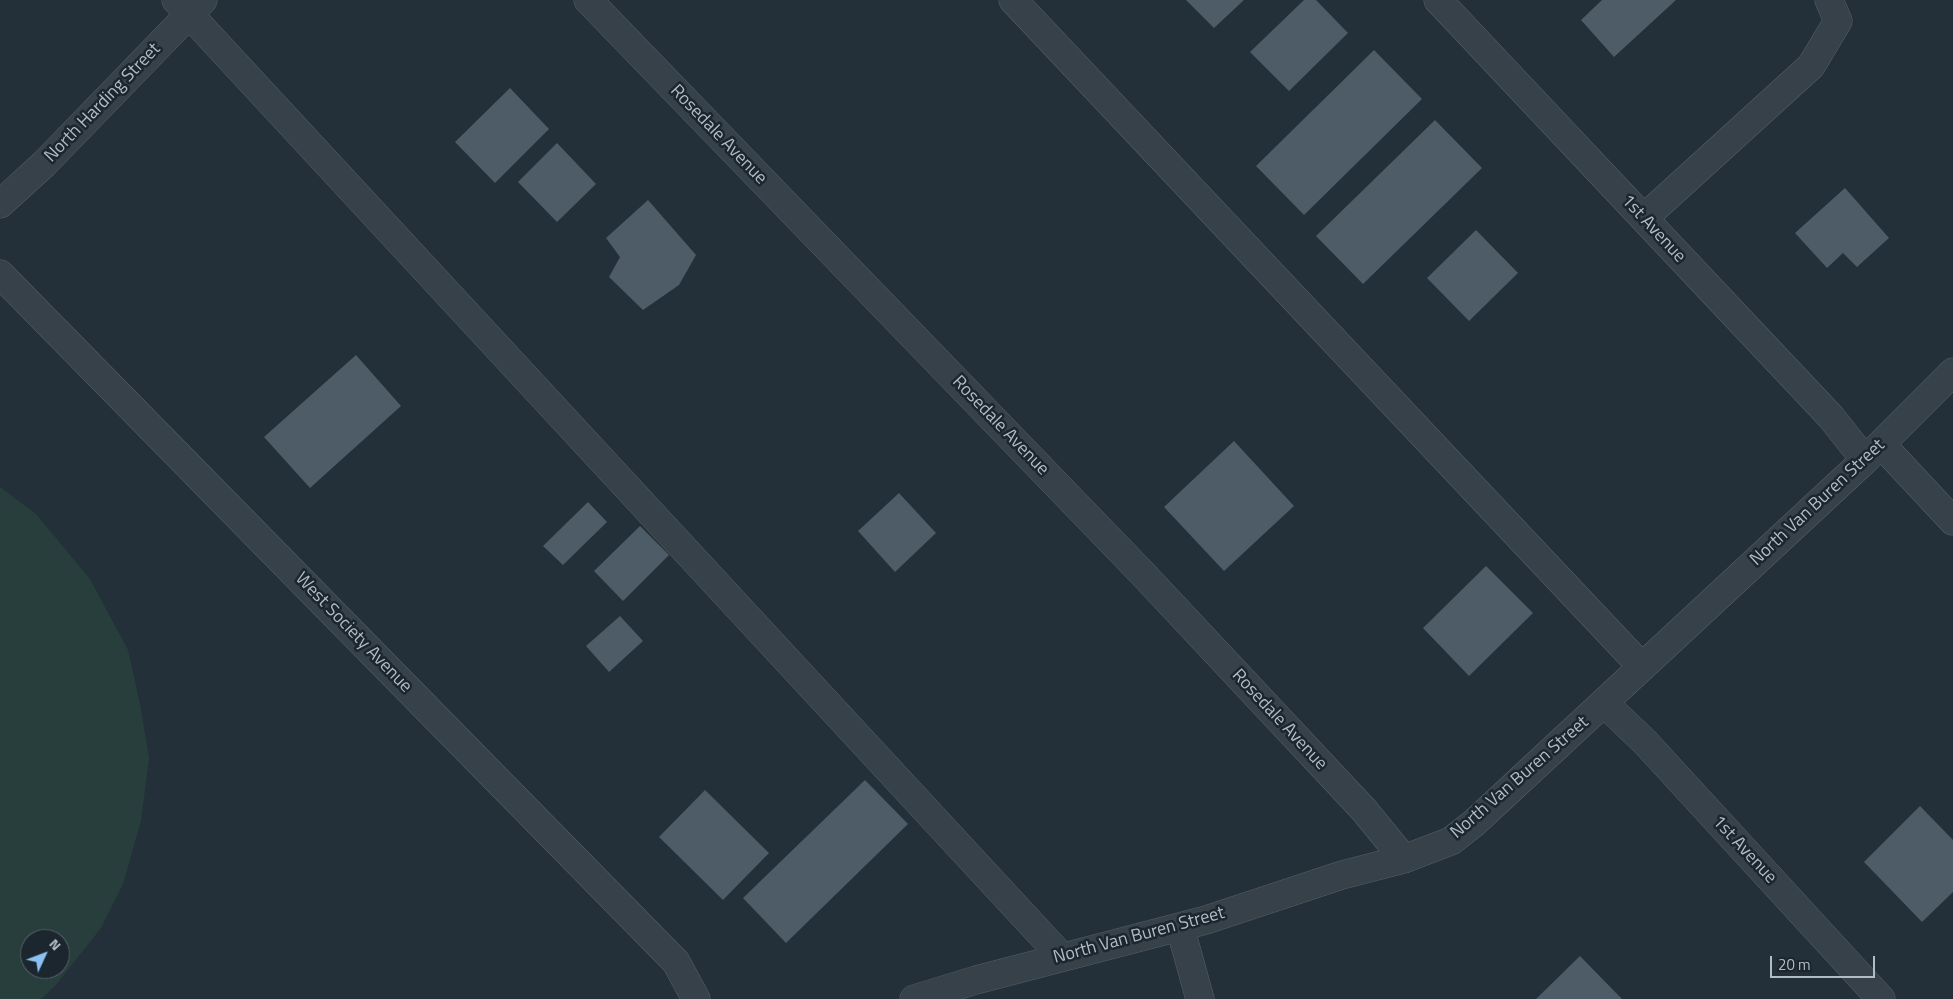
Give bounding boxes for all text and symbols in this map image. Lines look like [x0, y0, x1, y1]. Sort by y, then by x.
street label: North Harding Street [40, 39, 166, 167]
street label: Rosedale Avenue [665, 81, 771, 189]
street label: 1st Avenue [1616, 191, 1690, 267]
street label: Rosedale Avenue [947, 372, 1053, 480]
street label: North Van Buren Street [1746, 435, 1890, 571]
street label: West Society Avenue [290, 568, 416, 698]
street label: Rosedale Avenue [1227, 665, 1331, 775]
street label: North Van Buren Street [1446, 712, 1594, 844]
street label: 1st Avenue [1707, 812, 1781, 888]
street label: North Van Buren Street [1051, 903, 1227, 969]
north arrow [20, 929, 70, 979]
text: N [45, 933, 67, 955]
scale bar [1773, 946, 1878, 978]
text: 20 m [1778, 953, 1811, 976]

